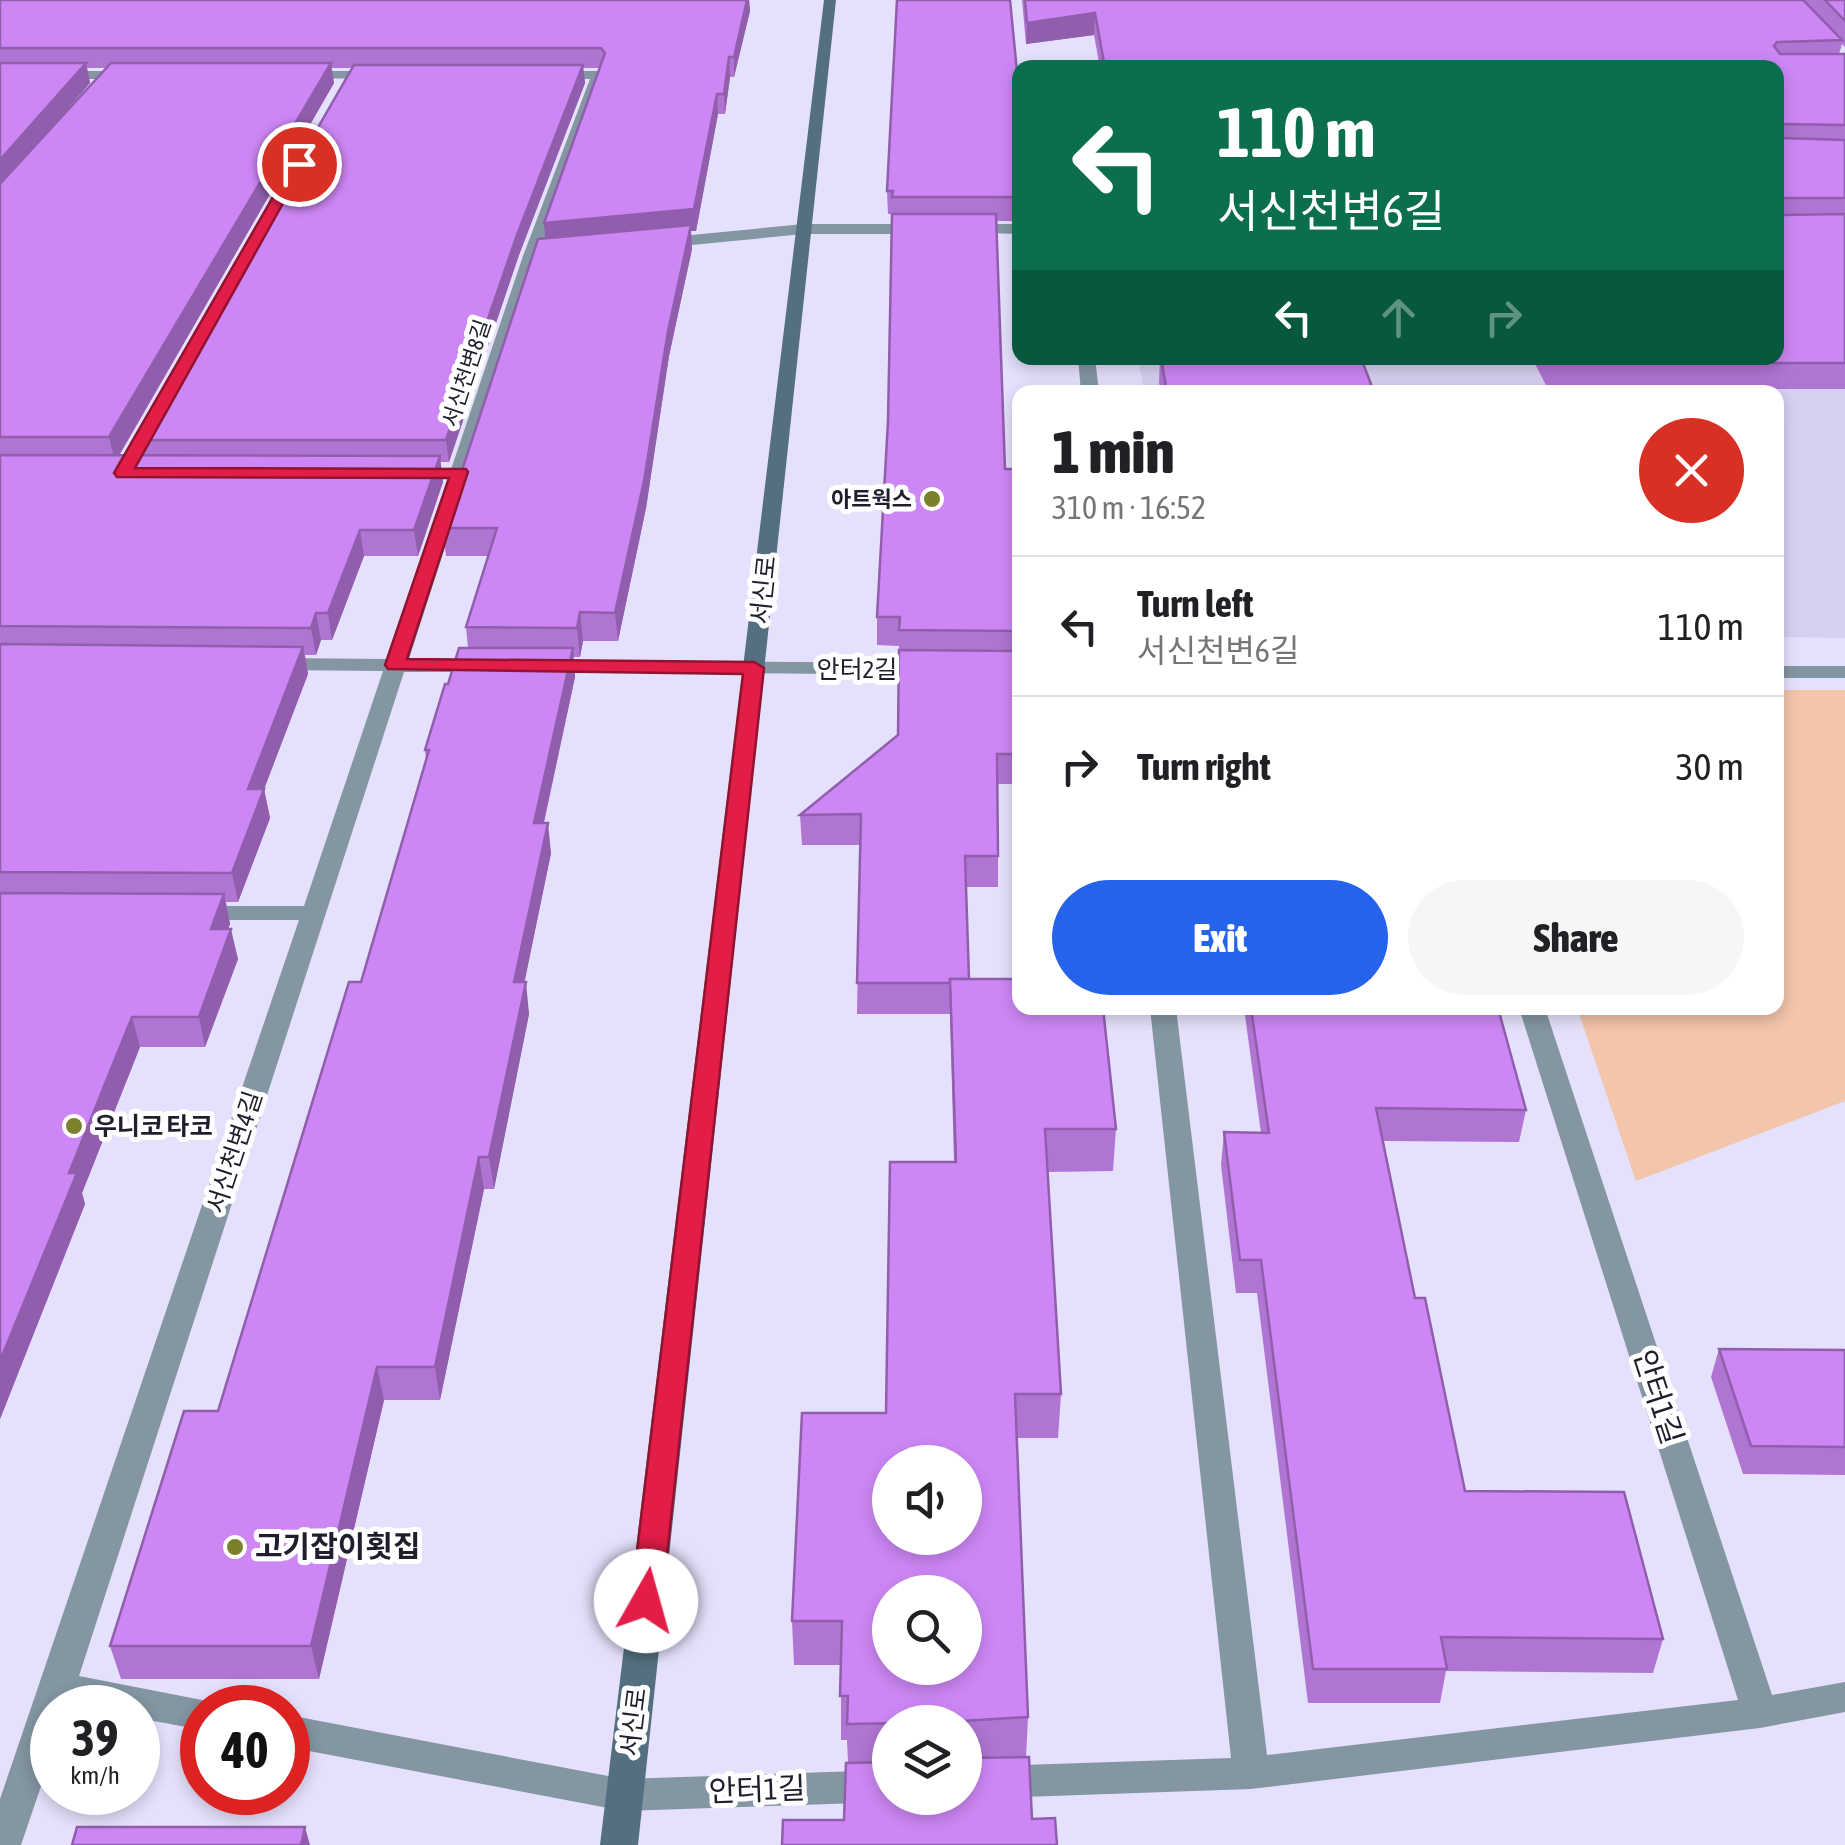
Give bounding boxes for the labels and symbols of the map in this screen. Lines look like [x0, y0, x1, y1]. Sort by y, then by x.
pin [257, 122, 342, 207]
street label: 서신천변8길 [436, 316, 496, 430]
place label: 아트웍스 [831, 486, 912, 512]
marker: 아트웍스 [921, 488, 943, 510]
street label: 서신로 [745, 554, 781, 626]
street label: 안터2길 [817, 655, 897, 683]
street label: 서신천변4길 [201, 1087, 267, 1217]
place label: 우니코 타코 [94, 1112, 212, 1140]
marker: 우니코 타코 [63, 1115, 85, 1137]
street label: 안터1길 [1628, 1345, 1690, 1448]
place label: 고기잡이횟집 [255, 1529, 421, 1563]
marker: 고기잡이횟집 [224, 1536, 246, 1558]
position arrow [594, 1549, 698, 1653]
speed limit sign: 40 [180, 1685, 310, 1815]
street label: 서신로 [615, 1686, 651, 1758]
street label: 안터1길 [708, 1770, 806, 1808]

